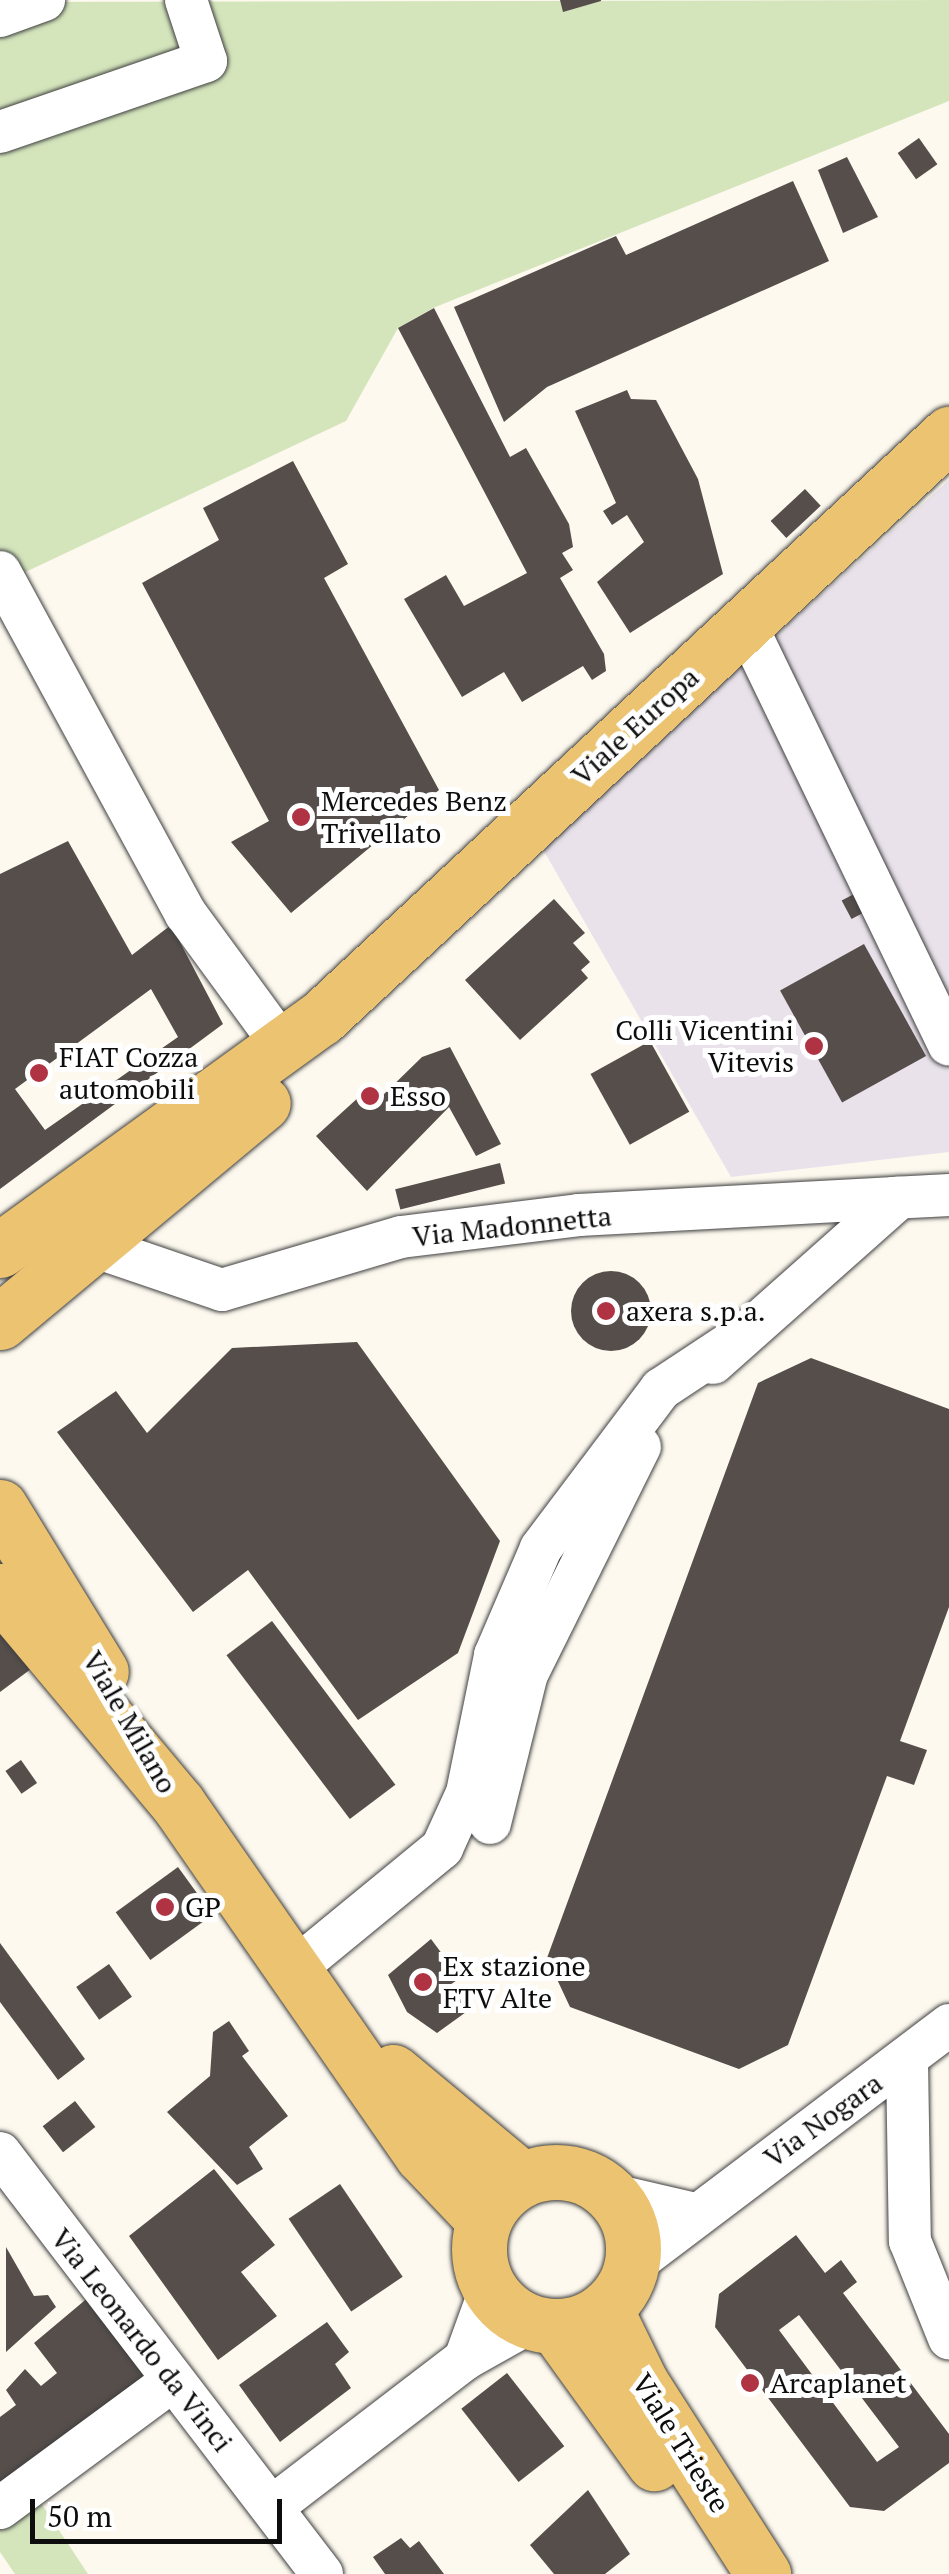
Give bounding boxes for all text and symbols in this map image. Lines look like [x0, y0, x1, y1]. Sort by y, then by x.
street label: Viale Europa [564, 660, 706, 792]
place label: Mercedes Benz Trivellato [321, 784, 507, 850]
marker: Mercedes Benz Trivellato [290, 806, 312, 828]
place label: Colli Vicentini Vitevis [614, 1013, 794, 1079]
marker: Colli Vicentini Vitevis [803, 1035, 825, 1057]
place label: FIAT Cozza automobili [59, 1040, 198, 1106]
marker: FIAT Cozza automobili [28, 1062, 50, 1084]
place label: Esso [390, 1079, 446, 1113]
marker: Esso [359, 1085, 381, 1107]
street label: Via Madonnetta [411, 1199, 613, 1253]
place label: axera s.p.a. [626, 1294, 766, 1328]
marker: axera s.p.a. [595, 1300, 617, 1322]
street label: Viale Milano [76, 1645, 184, 1799]
place label: GP [185, 1890, 221, 1924]
marker: GP [154, 1896, 176, 1918]
place label: Ex stazione FTV Alte [443, 1949, 586, 2015]
marker: Ex stazione FTV Alte [412, 1971, 434, 1993]
street label: Via Nogara [757, 2066, 889, 2174]
street label: Via Leonardo da Vinci [44, 2221, 240, 2459]
place label: Arcaplanet [770, 2366, 907, 2400]
street label: Viale Trieste [625, 2367, 737, 2519]
marker: Arcaplanet [739, 2372, 761, 2394]
scale bar [35, 2479, 288, 2541]
text: 50 m [47, 2496, 112, 2536]

